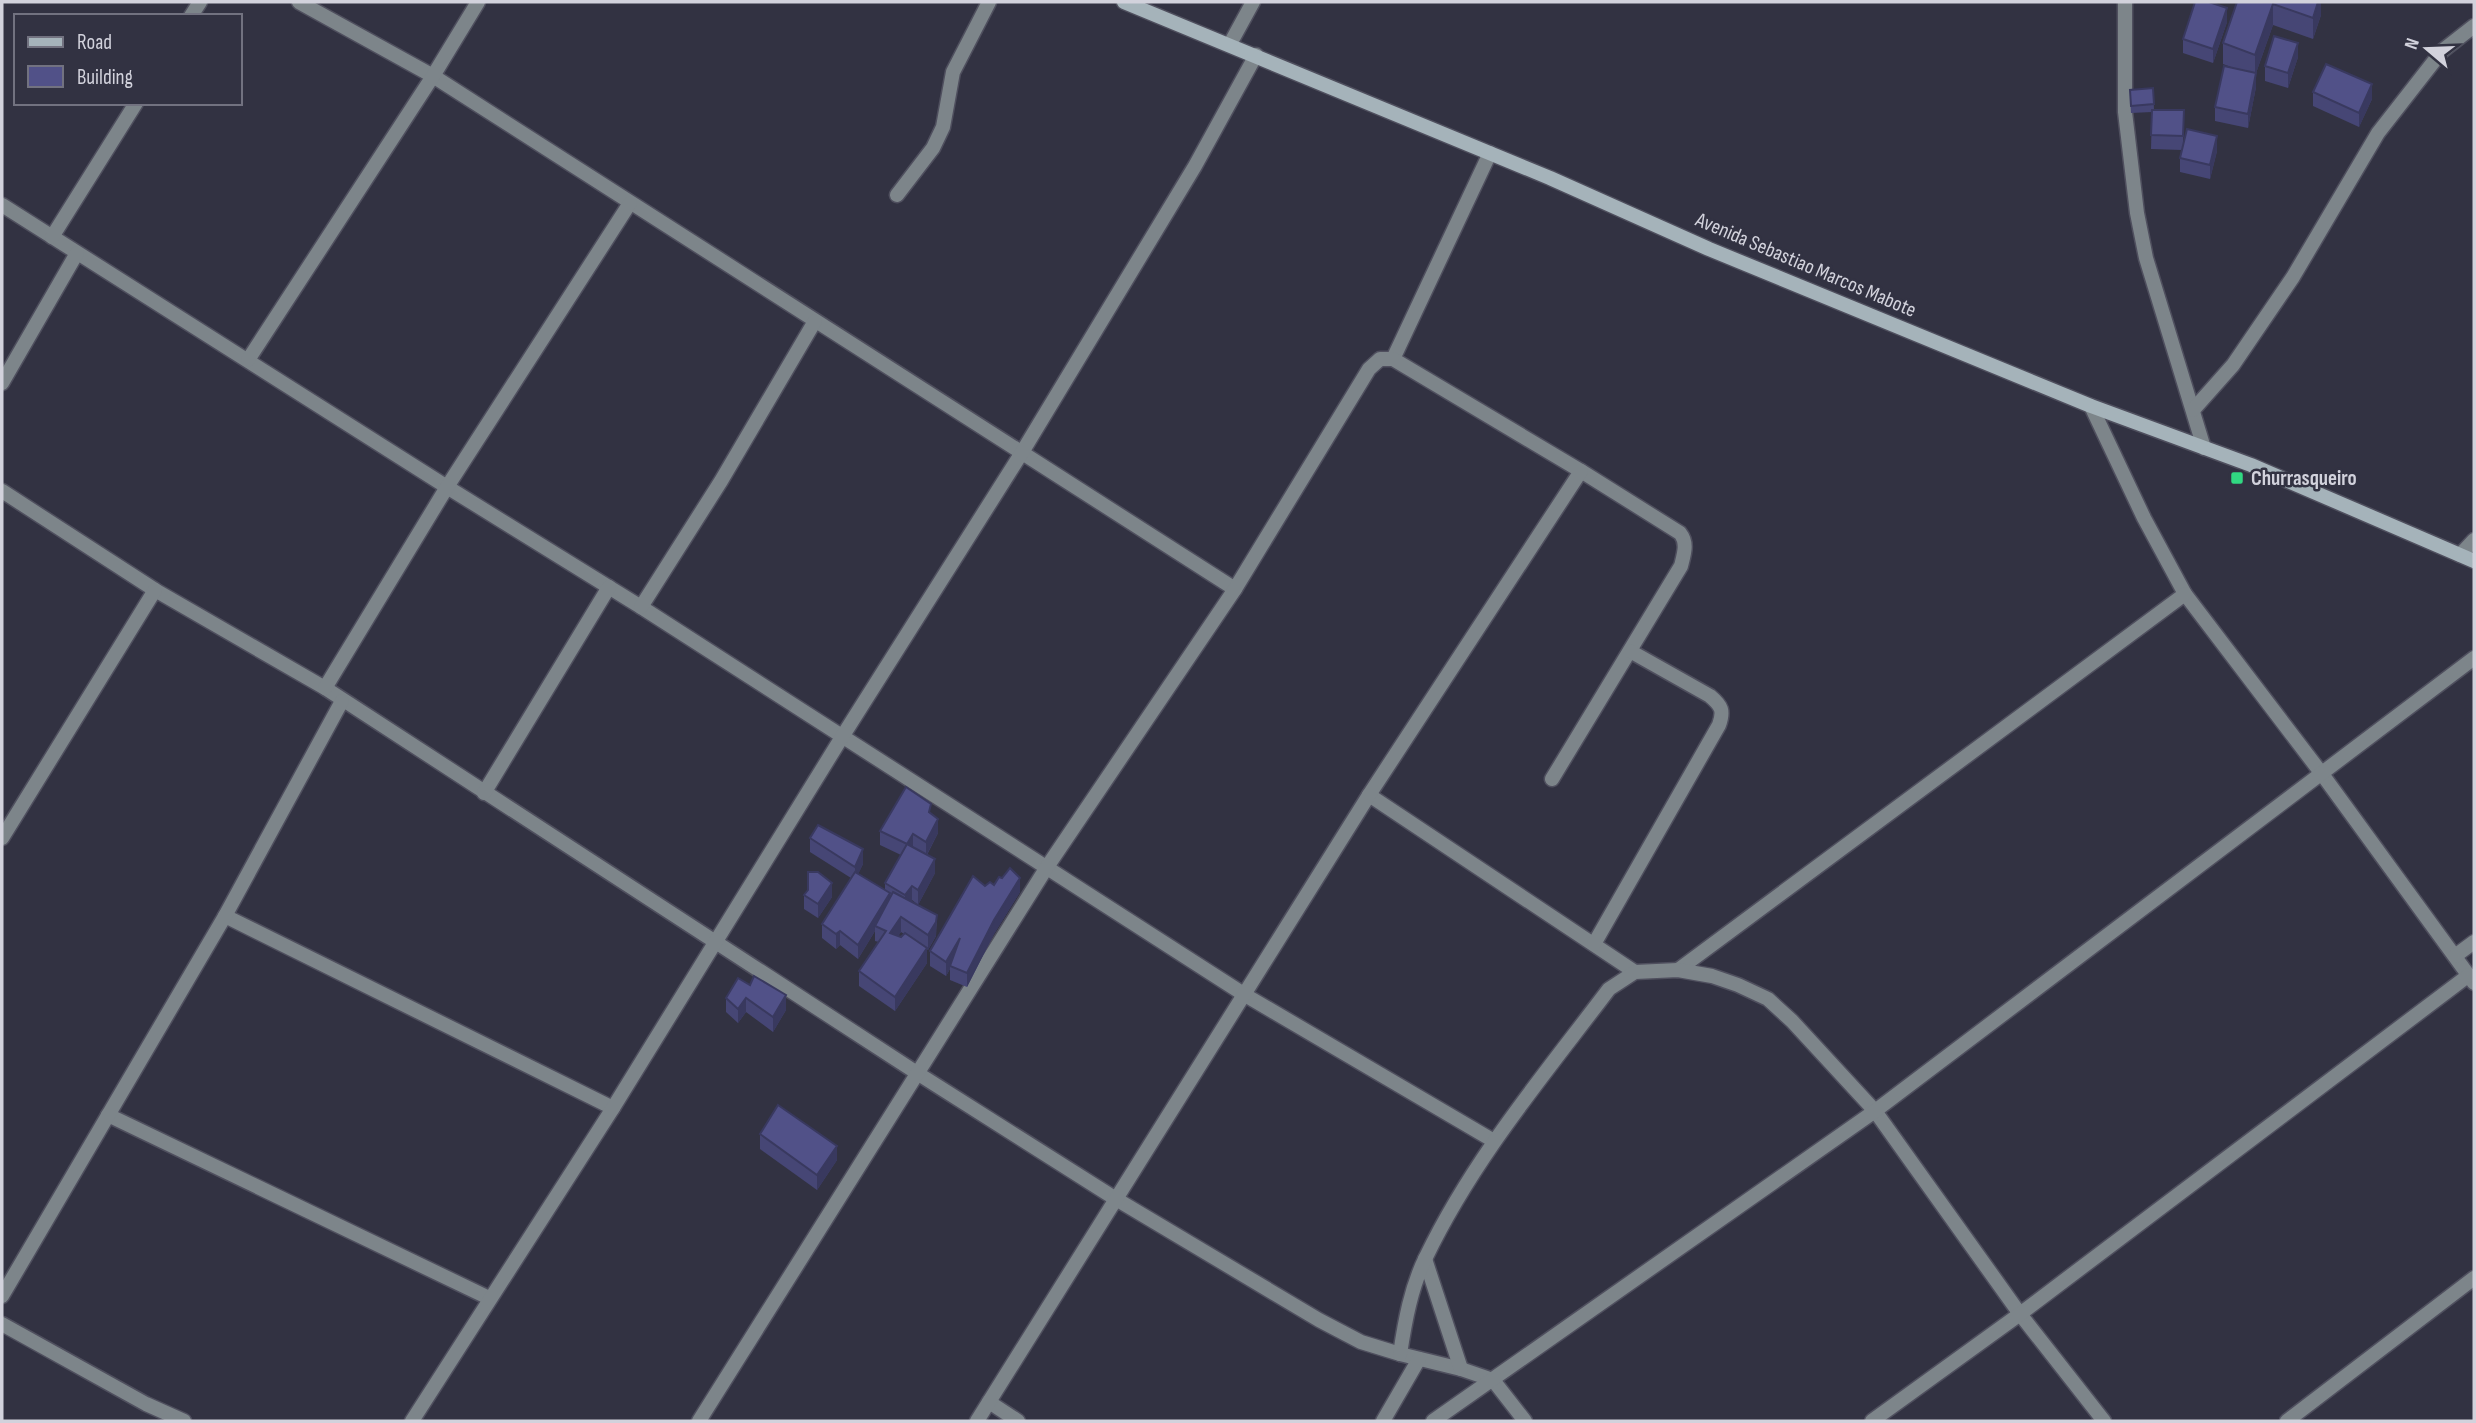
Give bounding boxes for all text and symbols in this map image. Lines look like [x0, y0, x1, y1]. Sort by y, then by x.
legend [14, 14, 242, 105]
north arrow [2392, 14, 2462, 84]
text: Road [77, 30, 112, 55]
text: N [2400, 35, 2425, 52]
text: Building [77, 65, 133, 90]
street label: Avenida Sebastiao Marcos Mabote [1691, 207, 1920, 323]
place label: Churrasqueiro [2251, 466, 2357, 491]
marker: Churrasqueiro [2229, 470, 2245, 486]

